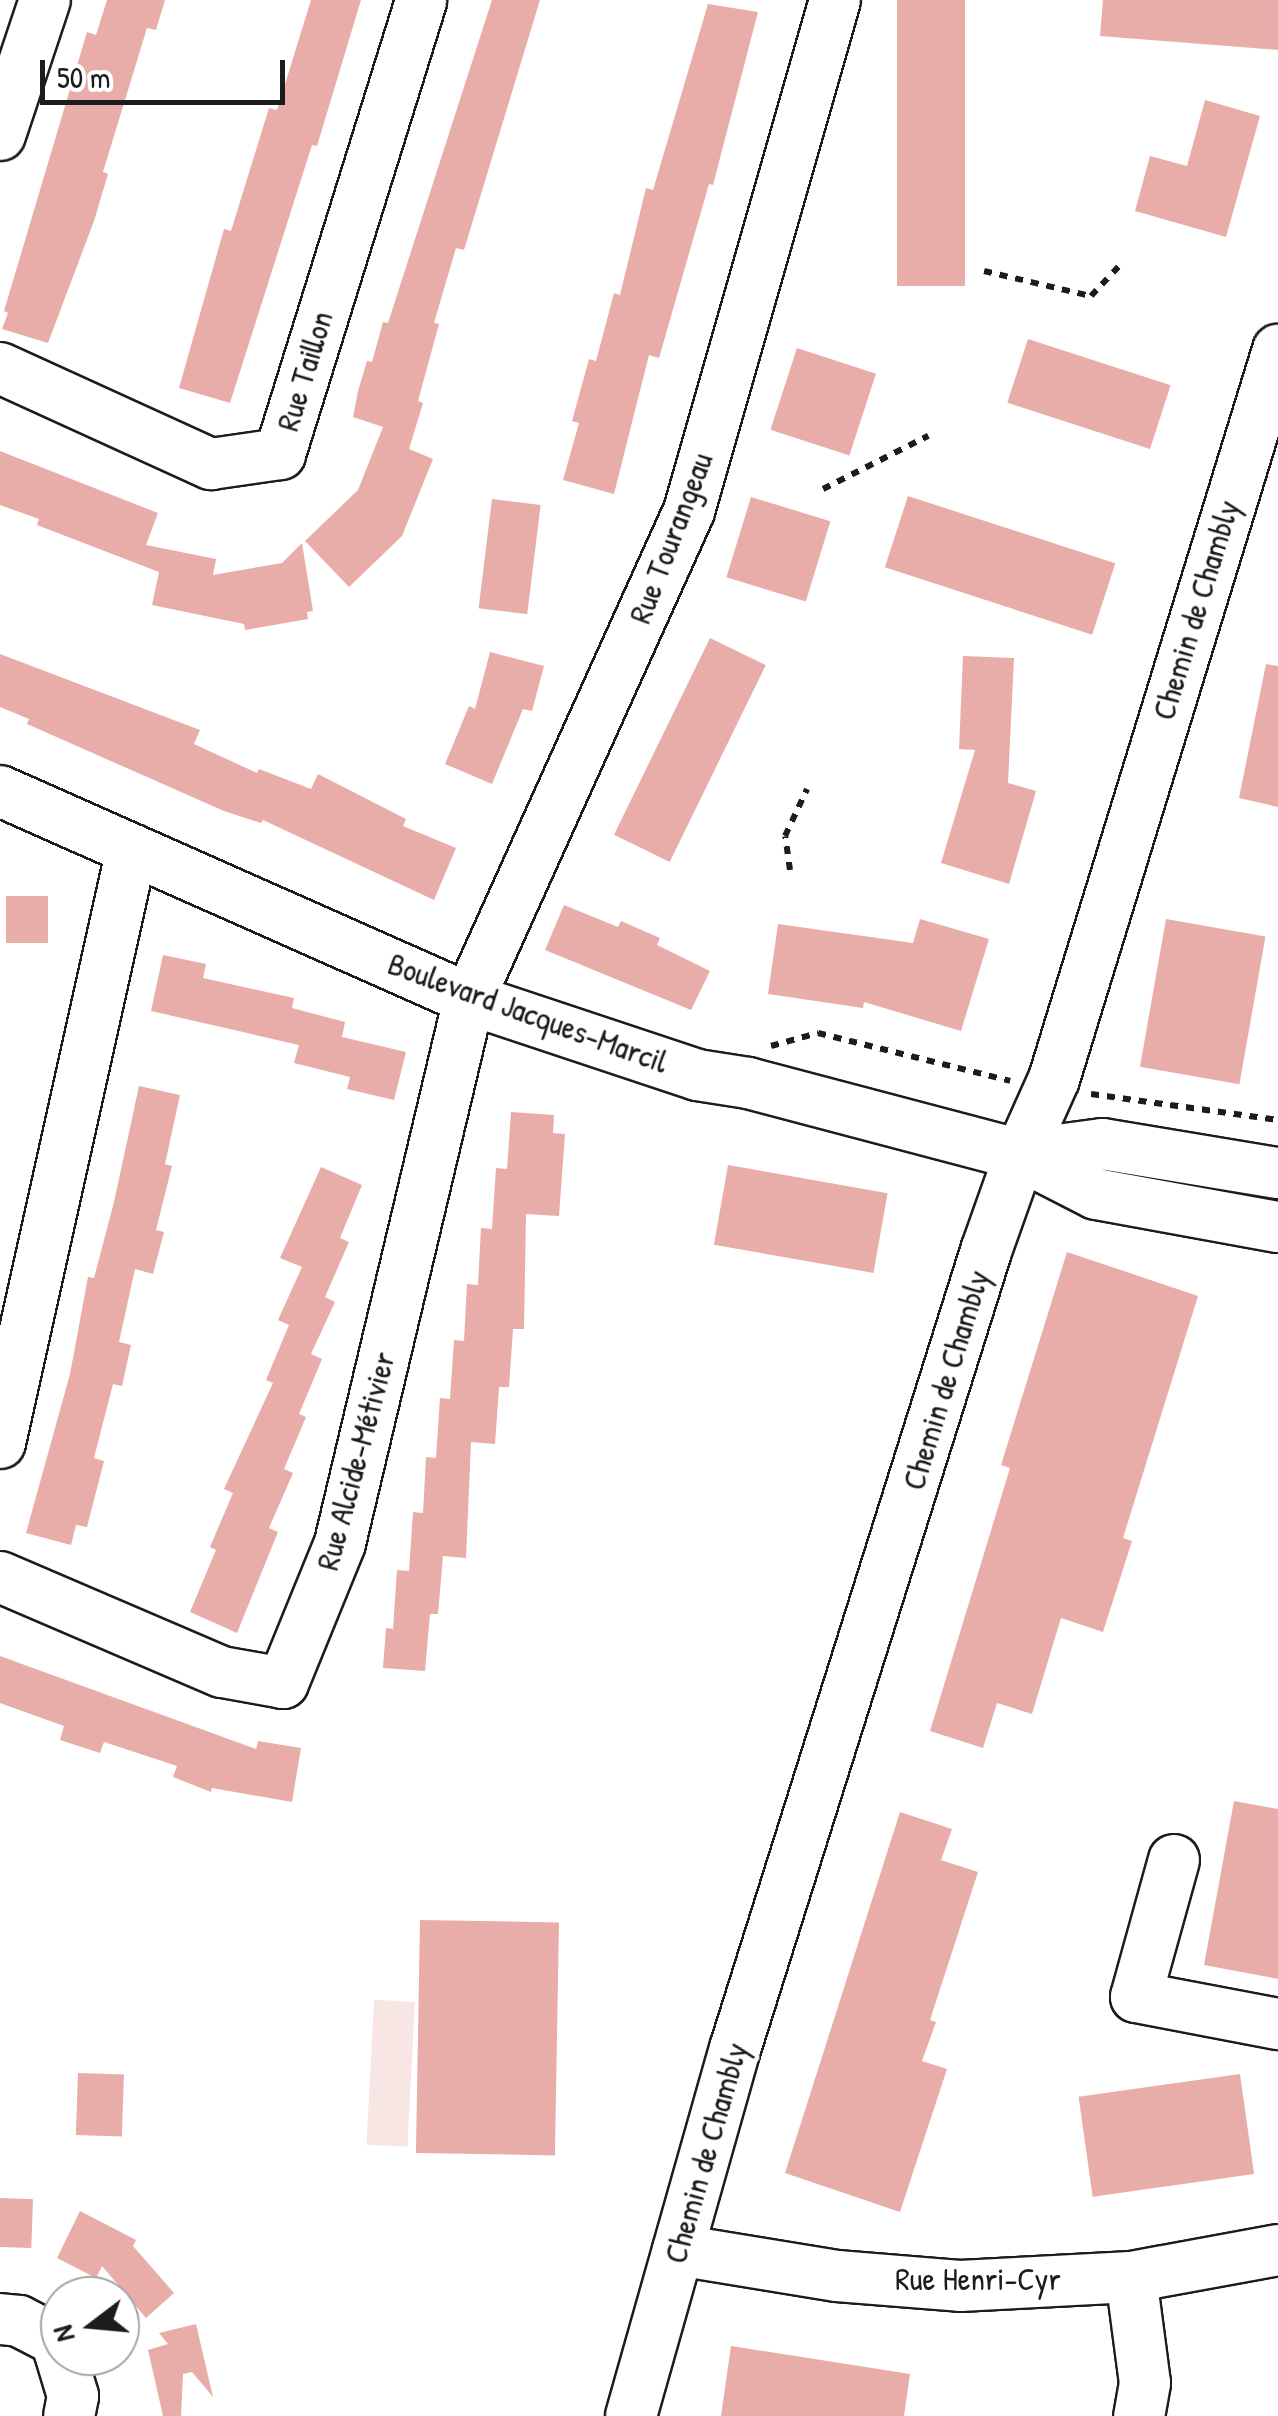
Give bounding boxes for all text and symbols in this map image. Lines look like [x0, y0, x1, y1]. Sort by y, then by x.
scale bar [45, 40, 290, 102]
text: 50 m [57, 57, 110, 97]
street label: Rue Taillon [269, 306, 341, 436]
street label: Rue Tourangeau [621, 447, 721, 629]
street label: Chemin de Chambly [1144, 496, 1248, 724]
street label: Boulevard Jacques-Marcil [383, 944, 673, 1082]
street label: Chemin de Chambly [894, 1266, 998, 1494]
street label: Rue Alcide-Métivier [308, 1348, 404, 1574]
street label: Chemin de Chambly [656, 2038, 756, 2268]
street label: Rue Henri-Cyr [895, 2260, 1061, 2298]
north arrow [40, 2276, 140, 2376]
text: N [43, 2321, 83, 2346]

